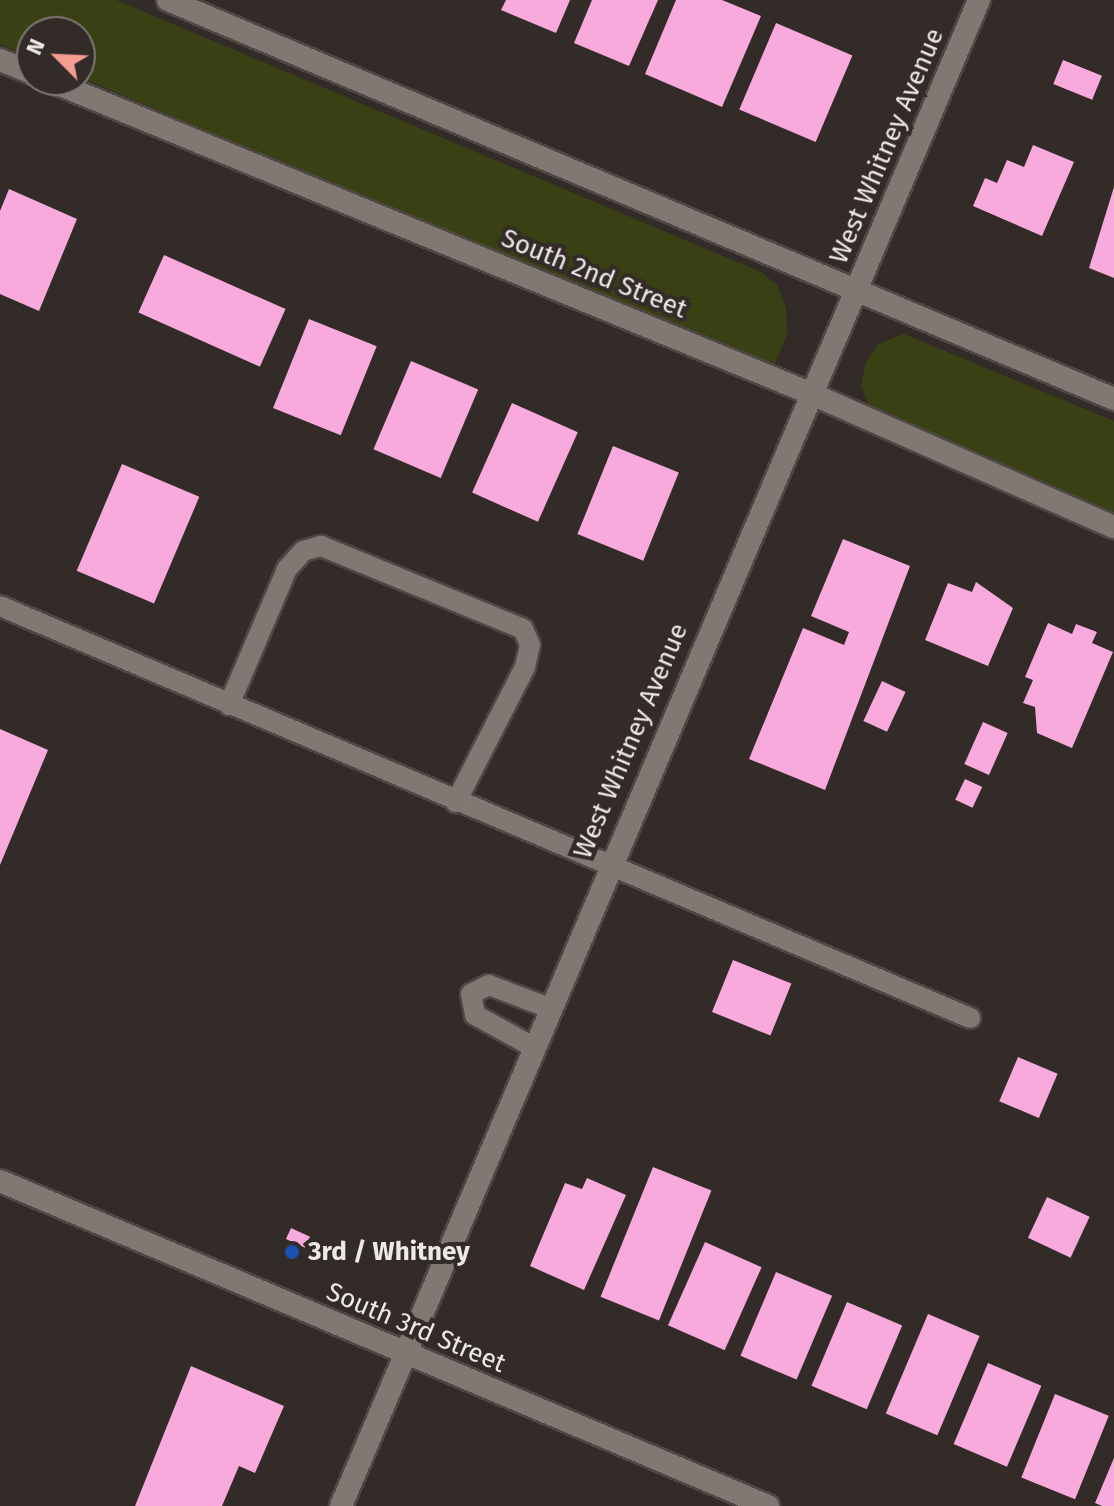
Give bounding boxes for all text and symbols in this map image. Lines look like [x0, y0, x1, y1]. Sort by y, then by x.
north arrow [16, 16, 96, 96]
street label: West Whitney Avenue [823, 24, 951, 268]
text: N [20, 35, 51, 59]
street label: South 2nd Street [497, 223, 691, 325]
street label: West Whitney Avenue [567, 619, 695, 863]
place label: 3rd / Whitney [308, 1236, 470, 1268]
marker: 3rd / Whitney [283, 1243, 301, 1261]
street label: South 3rd Street [322, 1276, 510, 1380]

